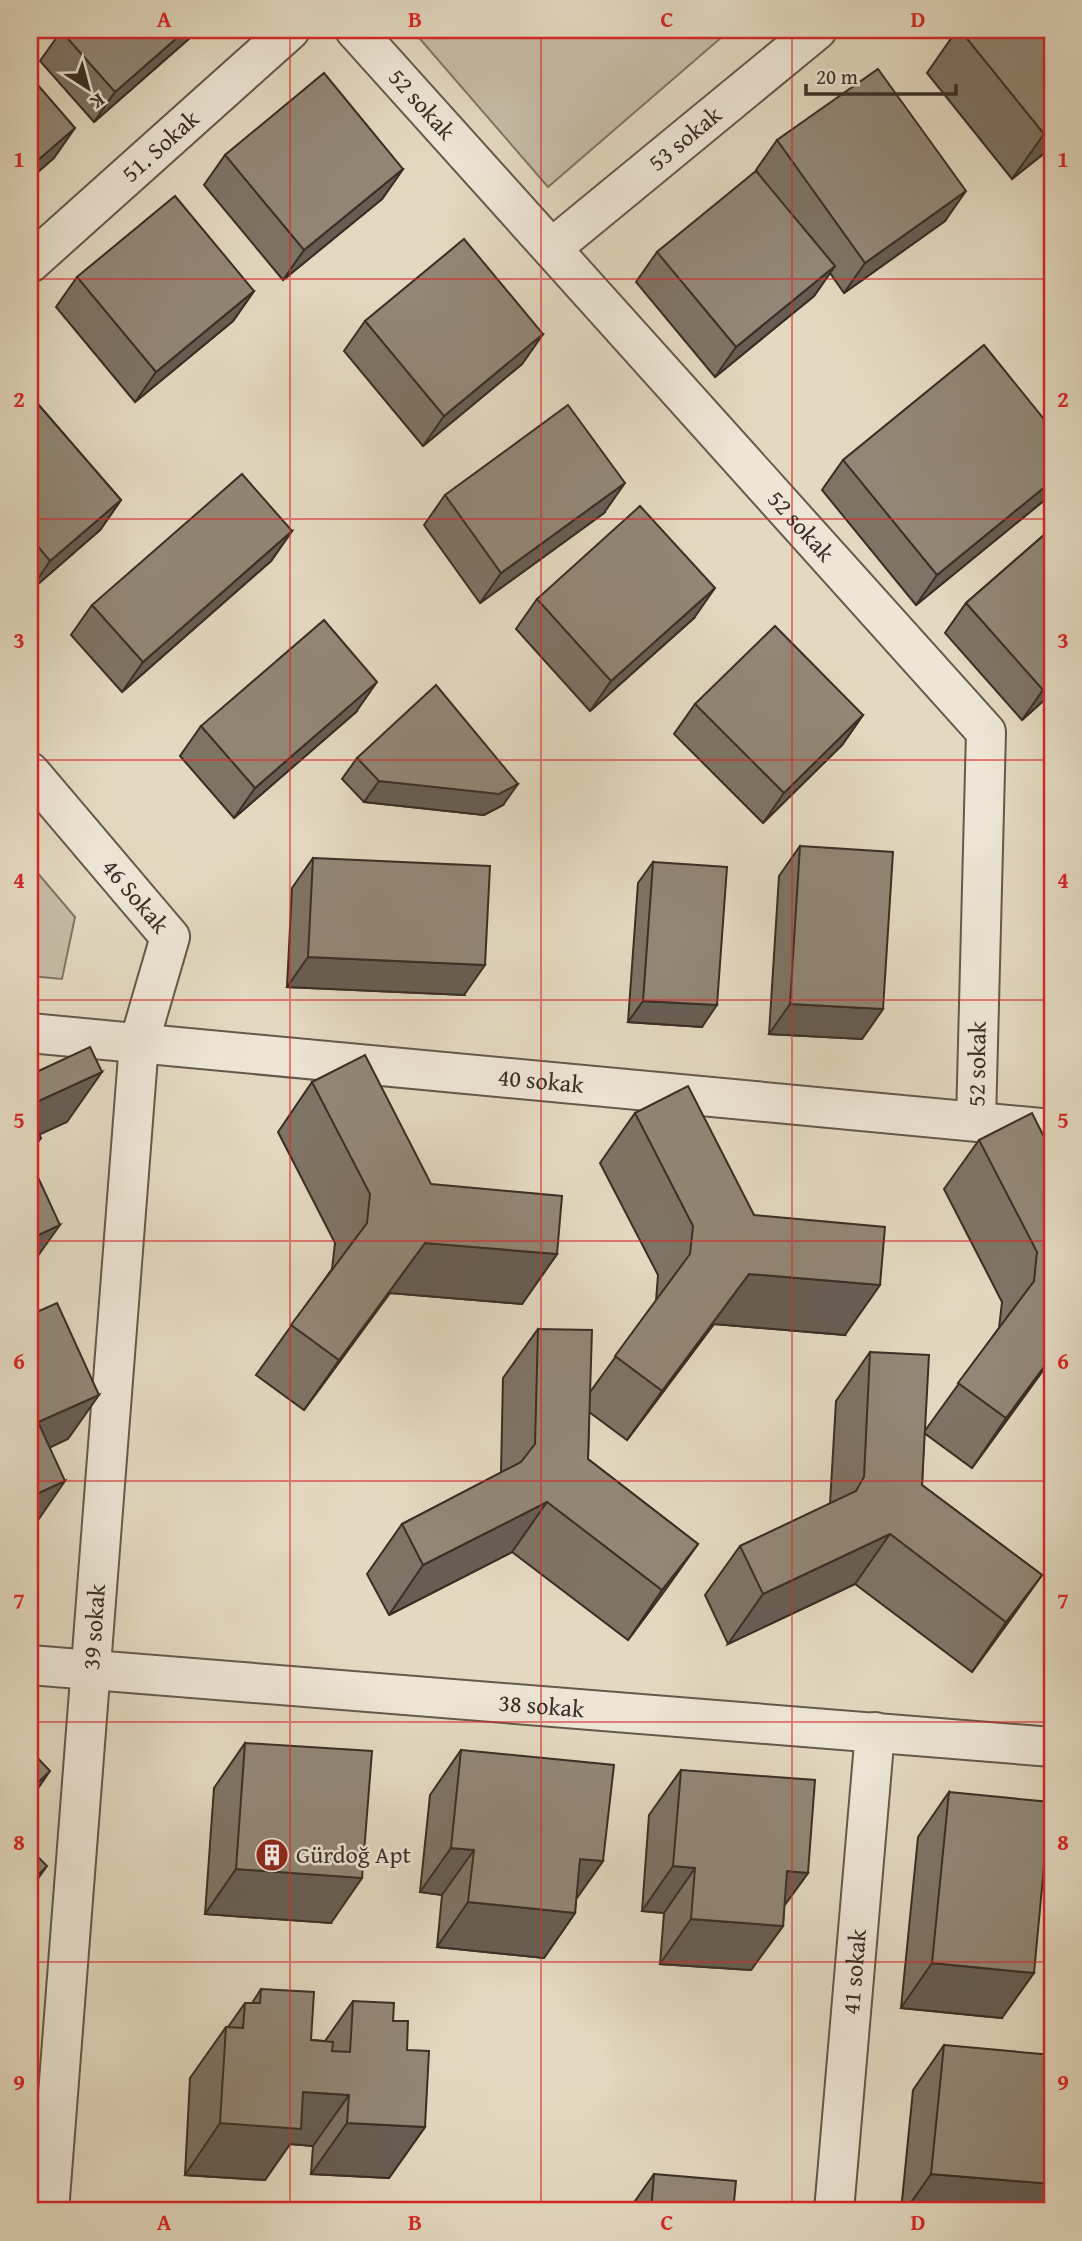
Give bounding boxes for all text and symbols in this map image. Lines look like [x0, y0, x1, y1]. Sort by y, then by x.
text: A [157, 2, 172, 35]
text: B [408, 2, 422, 35]
text: C [660, 2, 674, 35]
text: D [911, 2, 926, 35]
north arrow [52, 52, 122, 122]
scale bar [806, 52, 956, 96]
street label: 52 sokak [380, 60, 464, 148]
text: 20 m [816, 61, 858, 92]
text: K [85, 87, 111, 117]
street label: 53 sokak [640, 97, 729, 179]
street label: 51. Sokak [113, 101, 207, 190]
text: 1 [13, 142, 25, 175]
text: 1 [1057, 142, 1069, 175]
text: 2 [13, 382, 25, 415]
text: 2 [1057, 382, 1069, 415]
street label: 52 sokak [760, 482, 844, 570]
text: 3 [13, 623, 25, 656]
text: 3 [1057, 623, 1069, 656]
street label: 46 Sokak [94, 851, 178, 941]
text: 4 [13, 863, 25, 896]
text: 4 [1057, 863, 1069, 896]
street label: 52 sokak [958, 1020, 995, 1107]
street label: 40 sokak [496, 1059, 586, 1102]
text: 5 [13, 1103, 25, 1136]
text: 5 [1057, 1103, 1069, 1136]
text: 6 [13, 1344, 25, 1377]
text: 6 [1057, 1344, 1069, 1377]
street label: 39 sokak [73, 1582, 114, 1671]
text: 7 [13, 1584, 25, 1617]
text: 7 [1057, 1584, 1069, 1617]
street label: 38 sokak [497, 1685, 586, 1726]
text: 8 [13, 1825, 25, 1858]
text: 8 [1057, 1825, 1069, 1858]
building icon: Gürdoğ Apt [253, 1836, 291, 1874]
place label: Gürdoğ Apt [296, 1837, 412, 1872]
street label: 41 sokak [833, 1927, 875, 2016]
text: 9 [13, 2065, 25, 2098]
text: 9 [1057, 2065, 1069, 2098]
text: A [157, 2205, 172, 2238]
text: B [408, 2205, 422, 2238]
text: C [660, 2205, 674, 2238]
text: D [911, 2205, 926, 2238]

